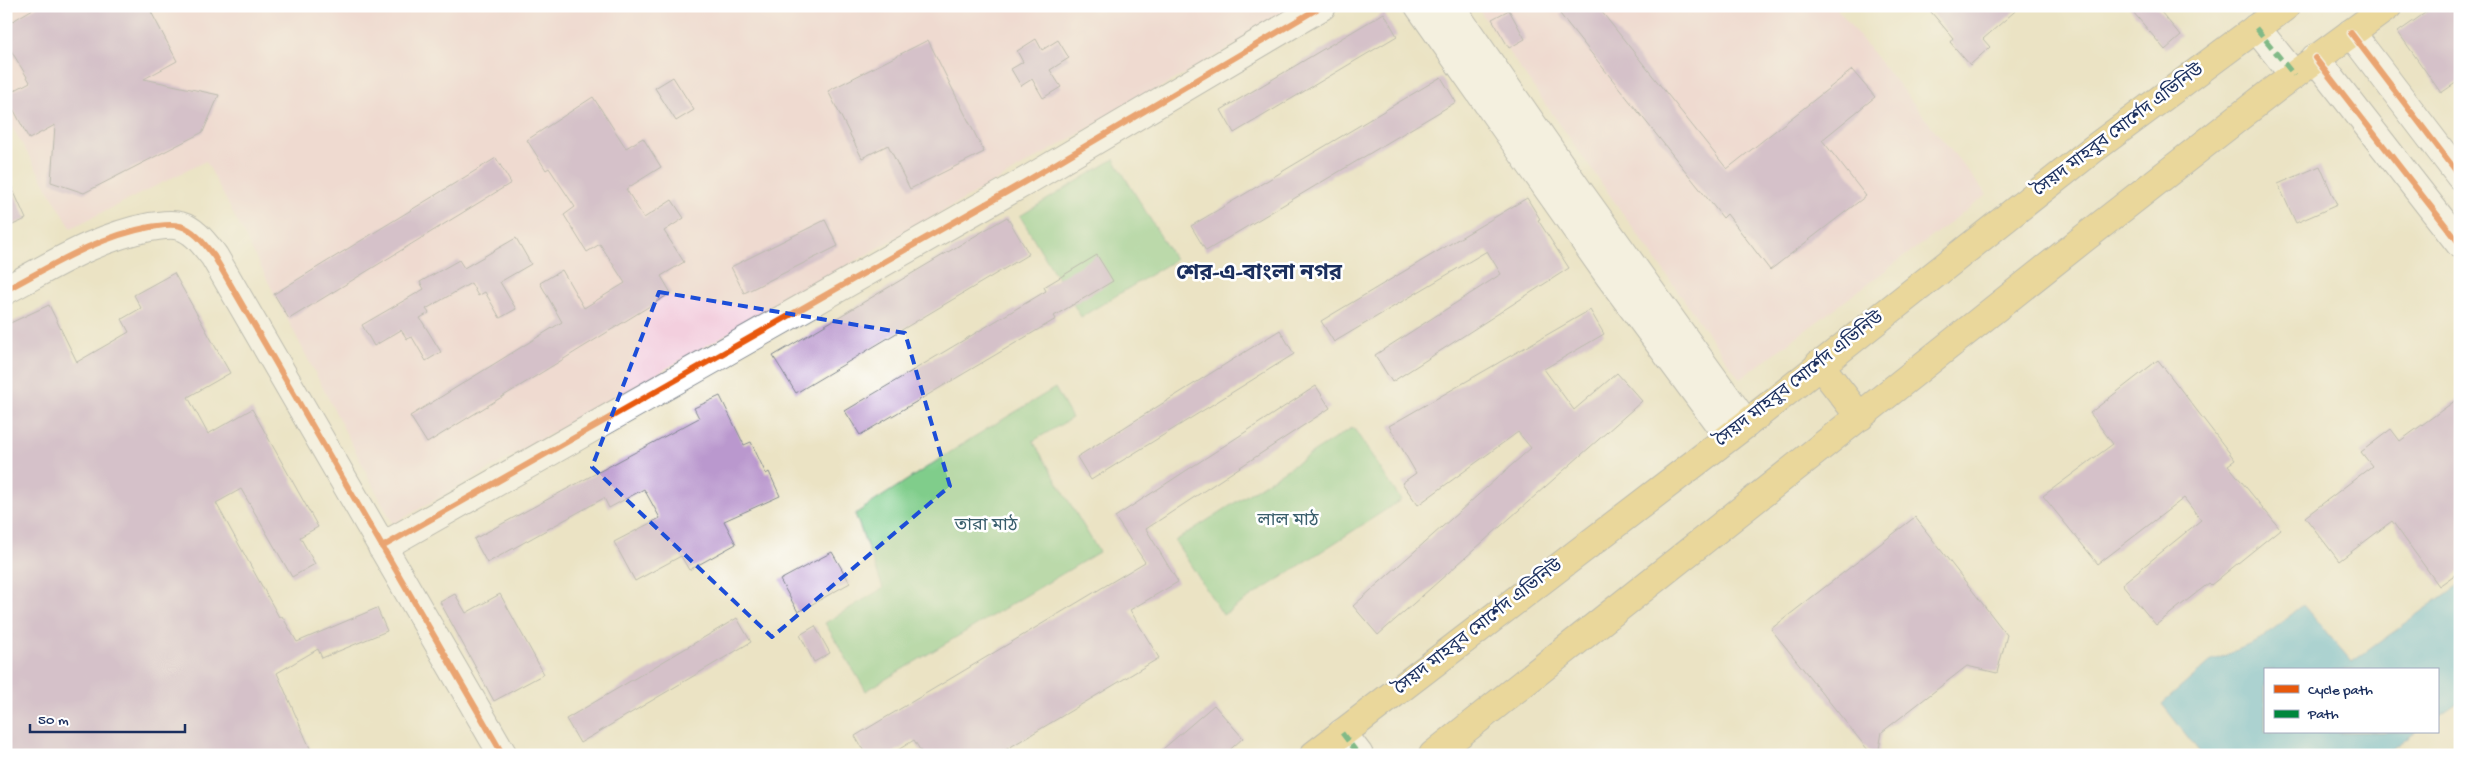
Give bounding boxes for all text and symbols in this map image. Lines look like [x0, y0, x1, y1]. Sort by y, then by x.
street label: সৈয়দ মাহবুব মোর্শেদ এভিনিউ [2027, 58, 2208, 203]
district label: শের-এ-বাংলা নগর [1176, 262, 1343, 288]
street label: সৈয়দ মাহবুব মোর্শেদ এভিনিউ [1709, 305, 1889, 453]
park label: লাল মাঠ [1257, 508, 1319, 532]
park label: তারা মাঠ [954, 513, 1018, 537]
street label: সৈয়দ মাহবুব মোর্শেদ এভিনিউ [1388, 553, 1568, 701]
legend [2264, 668, 2438, 734]
text: Cycle path [2308, 682, 2373, 700]
scale bar [30, 701, 185, 733]
text: Path [2307, 706, 2339, 724]
text: 50 m [38, 712, 69, 730]

